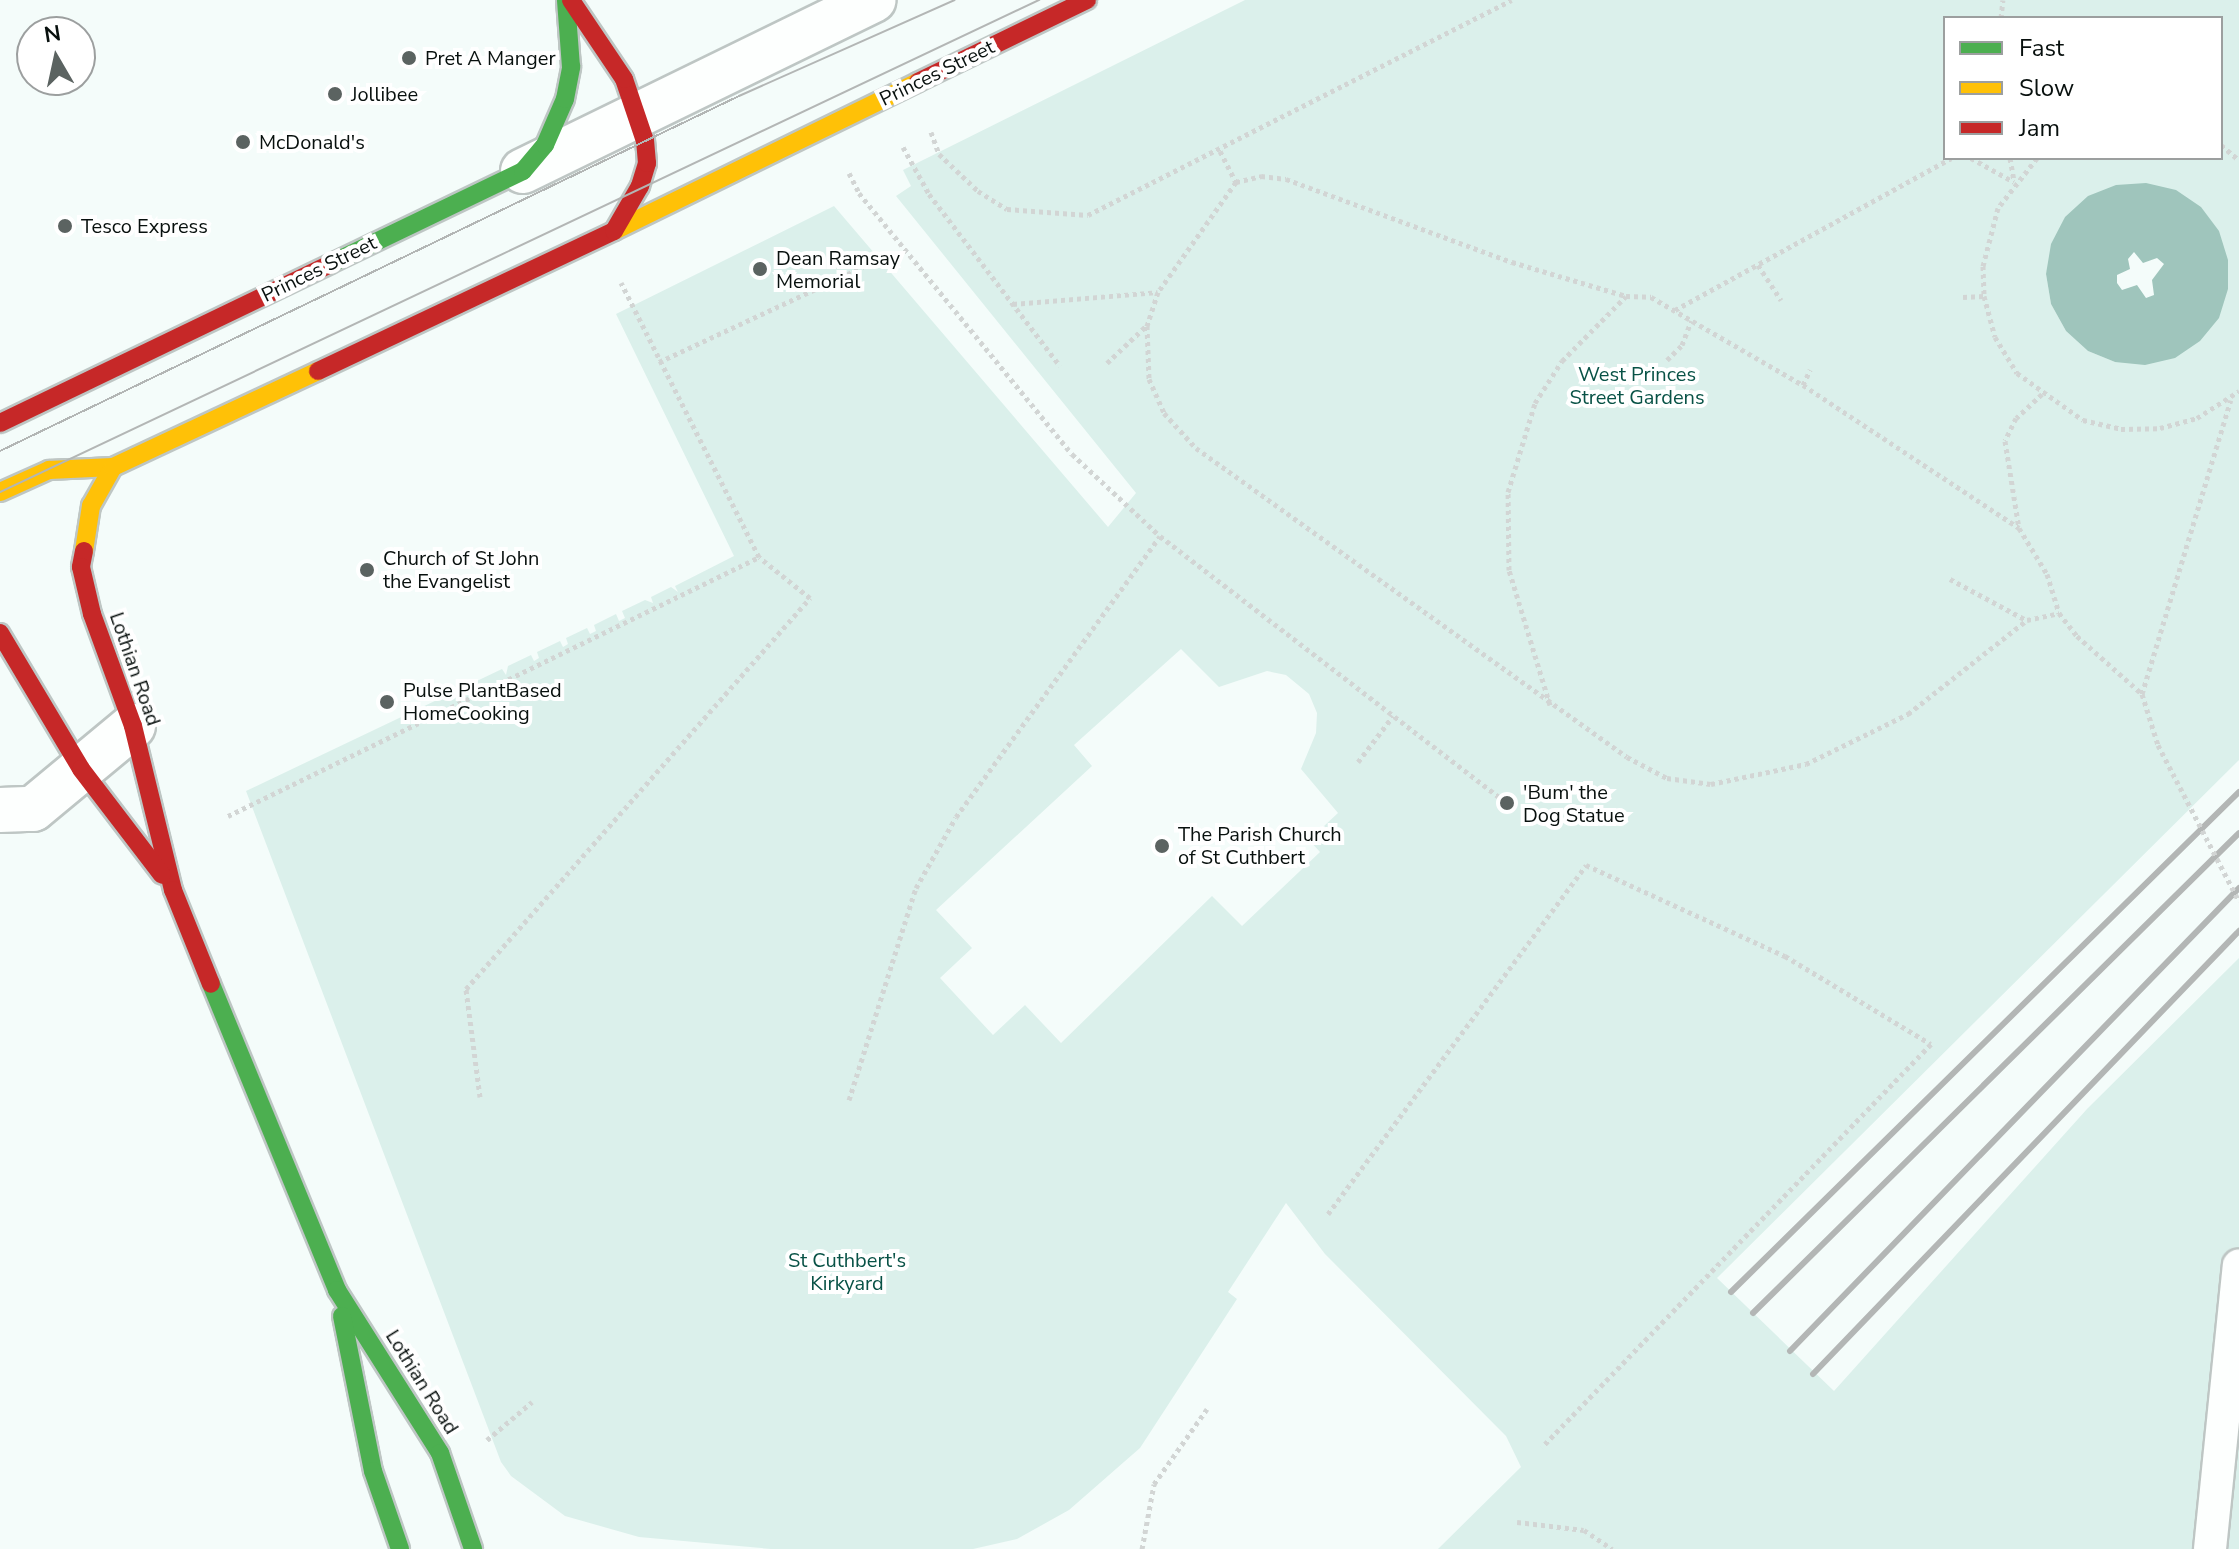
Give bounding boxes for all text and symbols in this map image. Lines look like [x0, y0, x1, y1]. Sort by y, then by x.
north arrow [16, 16, 96, 96]
legend [1943, 16, 2223, 160]
text: N [42, 18, 63, 50]
text: Fast [2019, 32, 2064, 64]
street label: Princes Street [876, 35, 998, 111]
place label: Pret A Manger [425, 46, 556, 70]
marker: Pret A Manger [400, 49, 418, 67]
text: Slow [2019, 72, 2074, 104]
place label: Jollibee [351, 82, 418, 106]
marker: Jollibee [326, 85, 344, 103]
text: Jam [2019, 112, 2060, 144]
place label: McDonald's [259, 130, 365, 154]
marker: McDonald's [234, 133, 252, 151]
place label: Tesco Express [81, 214, 208, 238]
marker: Tesco Express [56, 217, 74, 235]
street label: Princes Street [258, 231, 380, 307]
place label: Dean Ramsay Memorial [776, 246, 900, 293]
marker: Dean Ramsay Memorial [751, 260, 769, 278]
park label: West Princes Street Gardens [1569, 362, 1705, 409]
place label: Church of St John the Evangelist [383, 546, 539, 593]
marker: Church of St John the Evangelist [358, 561, 376, 579]
street label: Lothian Road [104, 609, 166, 729]
place label: Pulse PlantBased HomeCooking [403, 678, 562, 725]
marker: Pulse PlantBased HomeCooking [378, 693, 396, 711]
place label: 'Bum' the Dog Statue [1523, 780, 1625, 827]
marker: 'Bum' the Dog Statue [1498, 794, 1516, 812]
place label: The Parish Church of St Cuthbert [1178, 822, 1342, 869]
marker: The Parish Church of St Cuthbert [1153, 837, 1171, 855]
park label: St Cuthbert's Kirkyard [788, 1248, 906, 1295]
street label: Lothian Road [380, 1325, 464, 1439]

